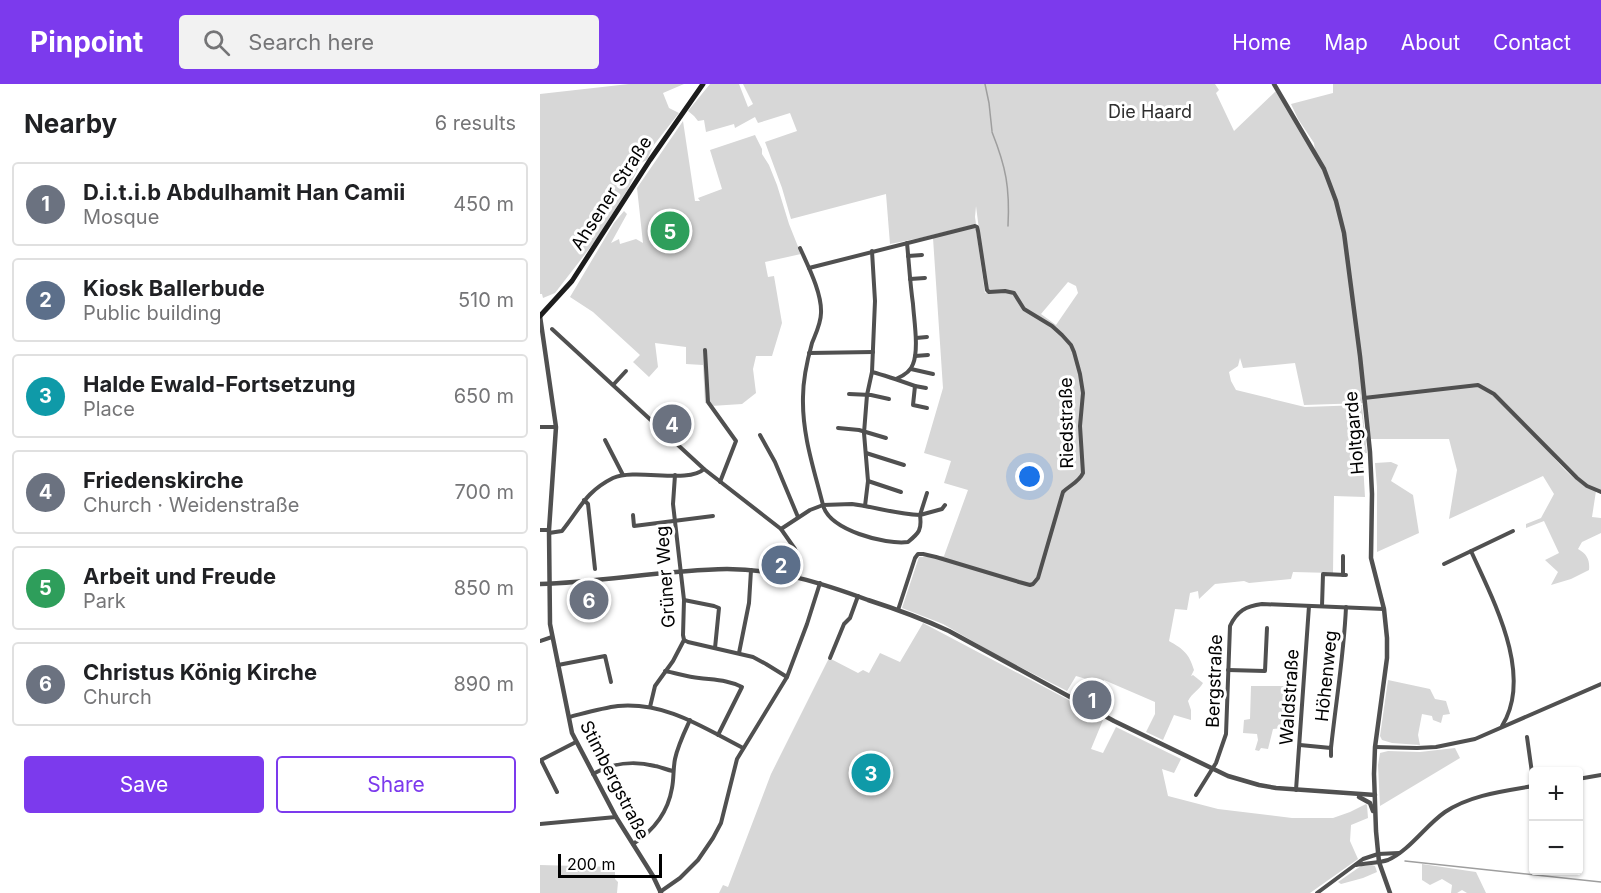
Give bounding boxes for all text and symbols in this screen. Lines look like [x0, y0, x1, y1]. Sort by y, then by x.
search box [179, 15, 599, 69]
text: Pinpoint [30, 25, 143, 59]
icon: search [200, 26, 233, 59]
text: Search here [248, 29, 374, 55]
text: Home [1232, 30, 1291, 55]
text: Map [1324, 30, 1368, 55]
text: About [1401, 30, 1460, 55]
text: Contact [1493, 30, 1571, 55]
park label: Die Haard [1108, 101, 1192, 122]
text: Nearby [24, 108, 117, 139]
text: 6 results [435, 111, 516, 135]
street label: Ahsener Straße [566, 132, 656, 254]
text: D.i.t.i.b Abdulhamit Han Camii [83, 179, 405, 205]
text: 1 [41, 192, 50, 216]
text: 450 m [453, 192, 514, 216]
text: Mosque [83, 205, 159, 229]
pin: 5 [650, 208, 690, 254]
text: Kiosk Ballerbude [83, 275, 265, 301]
text: 2 [39, 288, 52, 312]
text: 510 m [458, 288, 514, 312]
text: Public building [83, 301, 222, 325]
text: Halde Ewald-Fortsetzung [83, 371, 356, 397]
street label: Riedstraße [1055, 377, 1077, 469]
text: 3 [39, 384, 52, 408]
text: 650 m [454, 384, 514, 408]
street label: Holtgarde [1340, 390, 1368, 476]
text: Place [83, 397, 135, 421]
pin: 4 [652, 402, 692, 446]
your location [1015, 462, 1044, 491]
text: Friedenskirche [83, 467, 244, 493]
text: 4 [39, 480, 52, 504]
text: 700 m [455, 480, 514, 504]
text: Church · Weidenstraße [83, 493, 299, 517]
street label: Grüner Weg [651, 525, 679, 629]
pin: 2 [762, 542, 800, 588]
text: Arbeit und Freude [83, 563, 276, 589]
text: 5 [39, 576, 52, 600]
text: 850 m [454, 576, 514, 600]
pin: 6 [569, 578, 608, 622]
text: Park [83, 589, 126, 613]
street label: Höhenweg [1311, 629, 1341, 723]
street label: Bergstraße [1202, 634, 1226, 728]
street label: Waldstraße [1275, 648, 1303, 746]
text: Christus König Kirche [83, 659, 317, 685]
text: 6 [39, 672, 52, 696]
text: 890 m [453, 672, 514, 696]
pin: 1 [1072, 678, 1112, 722]
text: Church [83, 685, 152, 709]
street label: Stimbergstraße [576, 717, 654, 843]
pin: 3 [852, 750, 890, 796]
button: Save [24, 756, 264, 813]
button: Share [276, 756, 516, 813]
map controls [1529, 767, 1583, 875]
button: + [1529, 767, 1583, 821]
button: − [1529, 821, 1583, 875]
scale bar [558, 851, 662, 878]
text: 200 m [567, 854, 615, 874]

